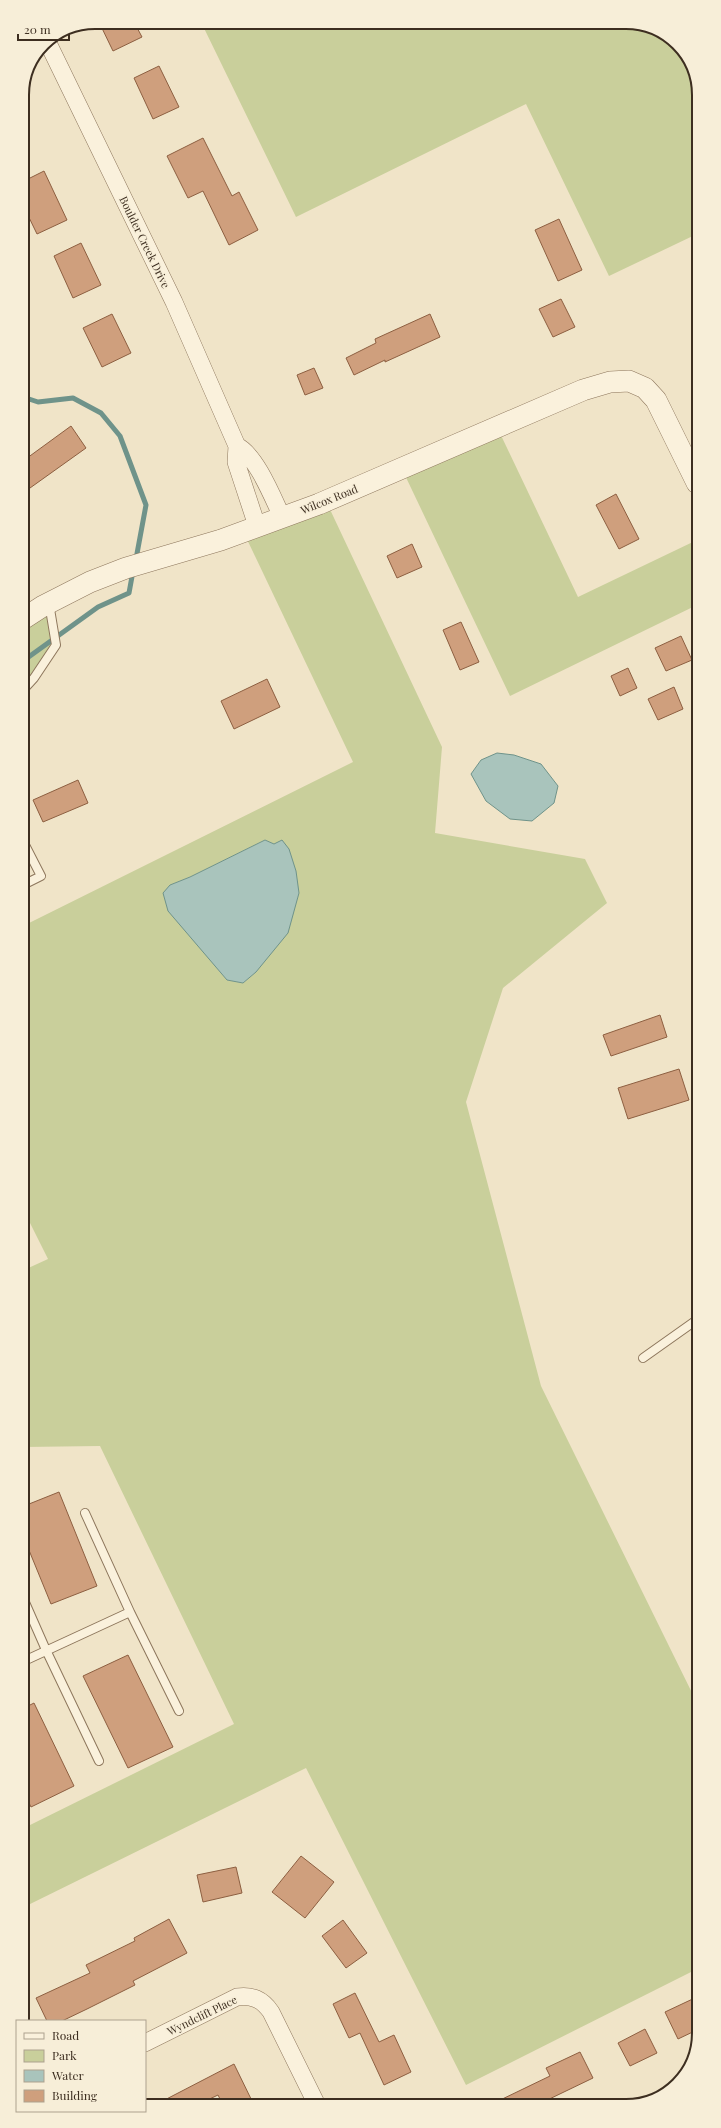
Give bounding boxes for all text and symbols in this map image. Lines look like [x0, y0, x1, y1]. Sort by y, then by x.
scale bar [18, 16, 69, 42]
text: 20 m [24, 21, 51, 37]
street label: Boulder Creek Drive [116, 193, 174, 291]
street label: Wilcox Road [297, 480, 360, 518]
street label: Wyndclift Place [164, 1991, 240, 2039]
legend [16, 2020, 146, 2112]
text: Road [52, 2027, 79, 2043]
text: Park [52, 2047, 77, 2063]
text: Water [51, 2067, 85, 2083]
text: Building [52, 2087, 98, 2103]

